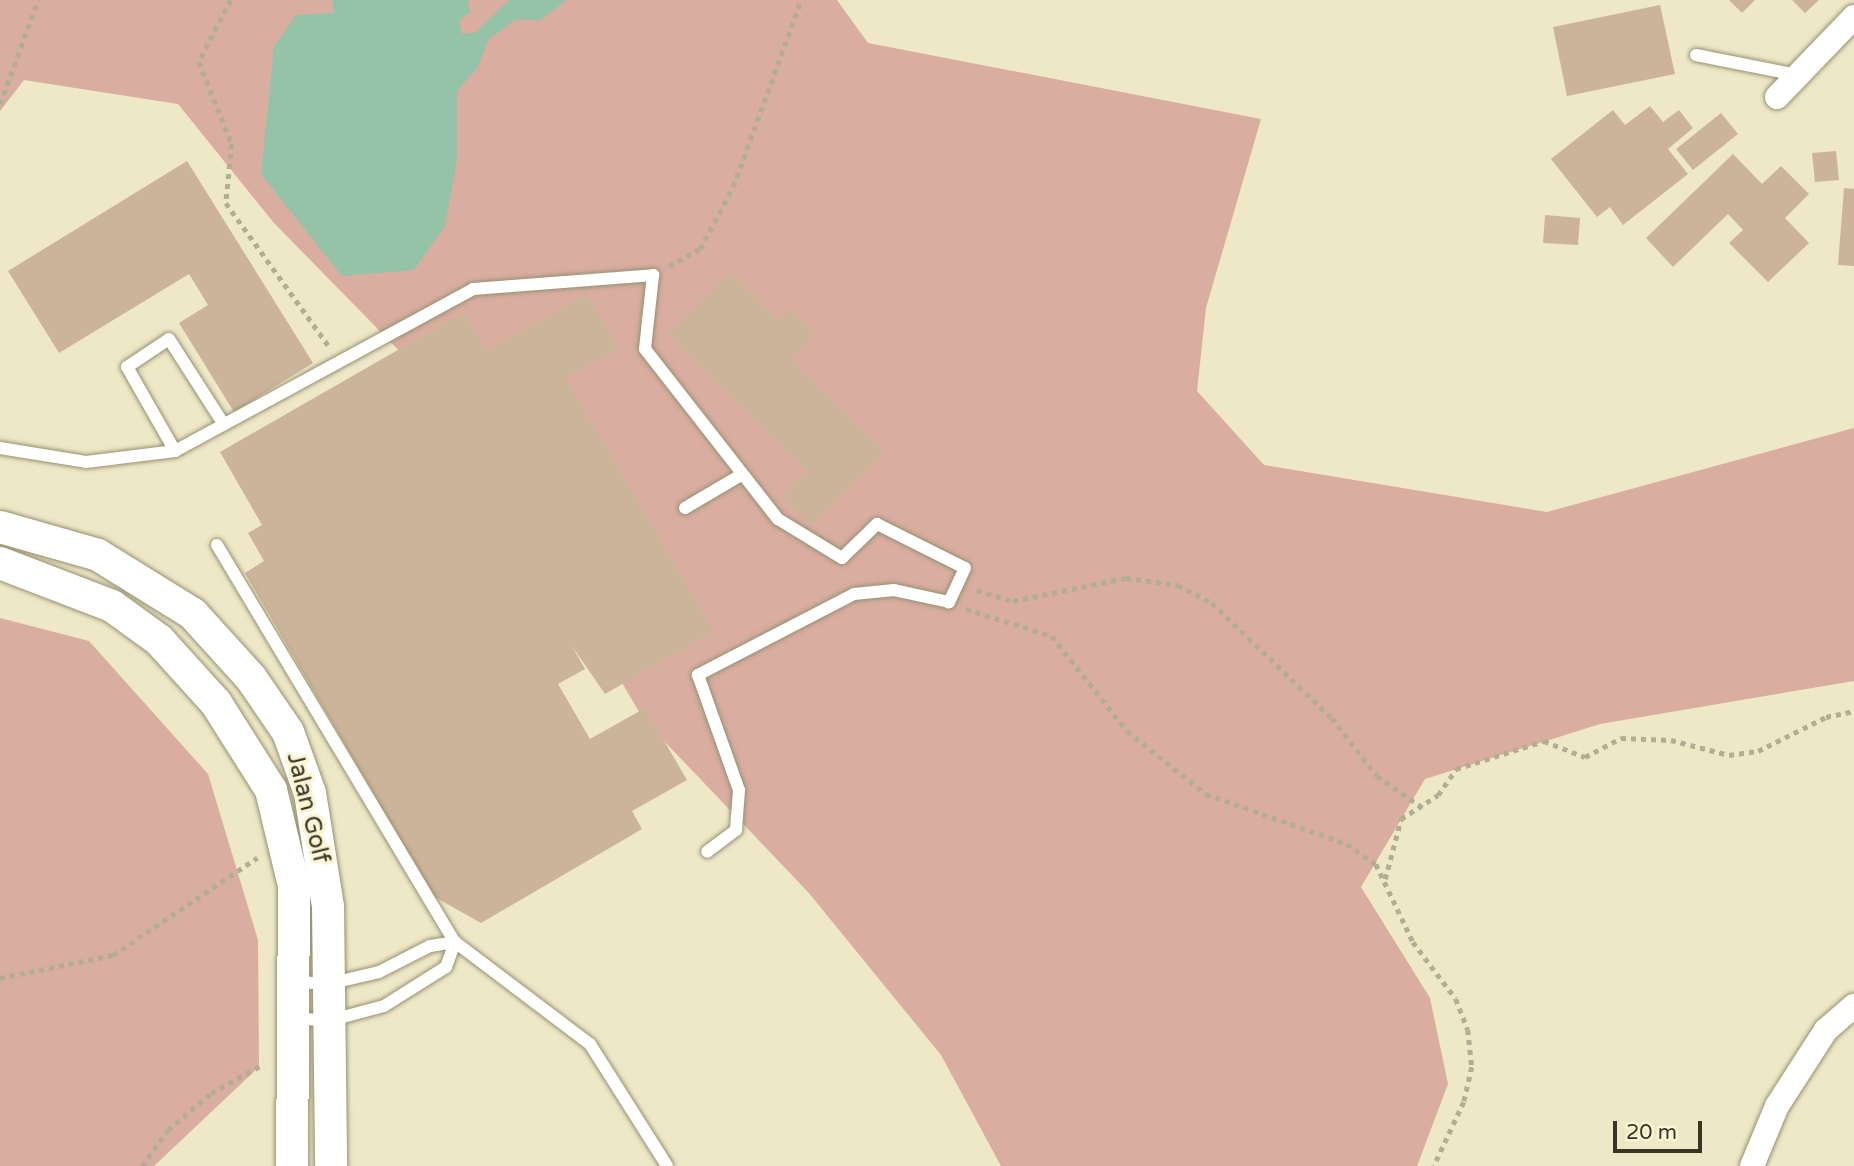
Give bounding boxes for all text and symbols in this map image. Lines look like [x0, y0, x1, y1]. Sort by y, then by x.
street label: Jalan Golf [280, 750, 336, 866]
scale bar [1616, 1106, 1705, 1150]
text: 20 m [1626, 1120, 1677, 1145]

